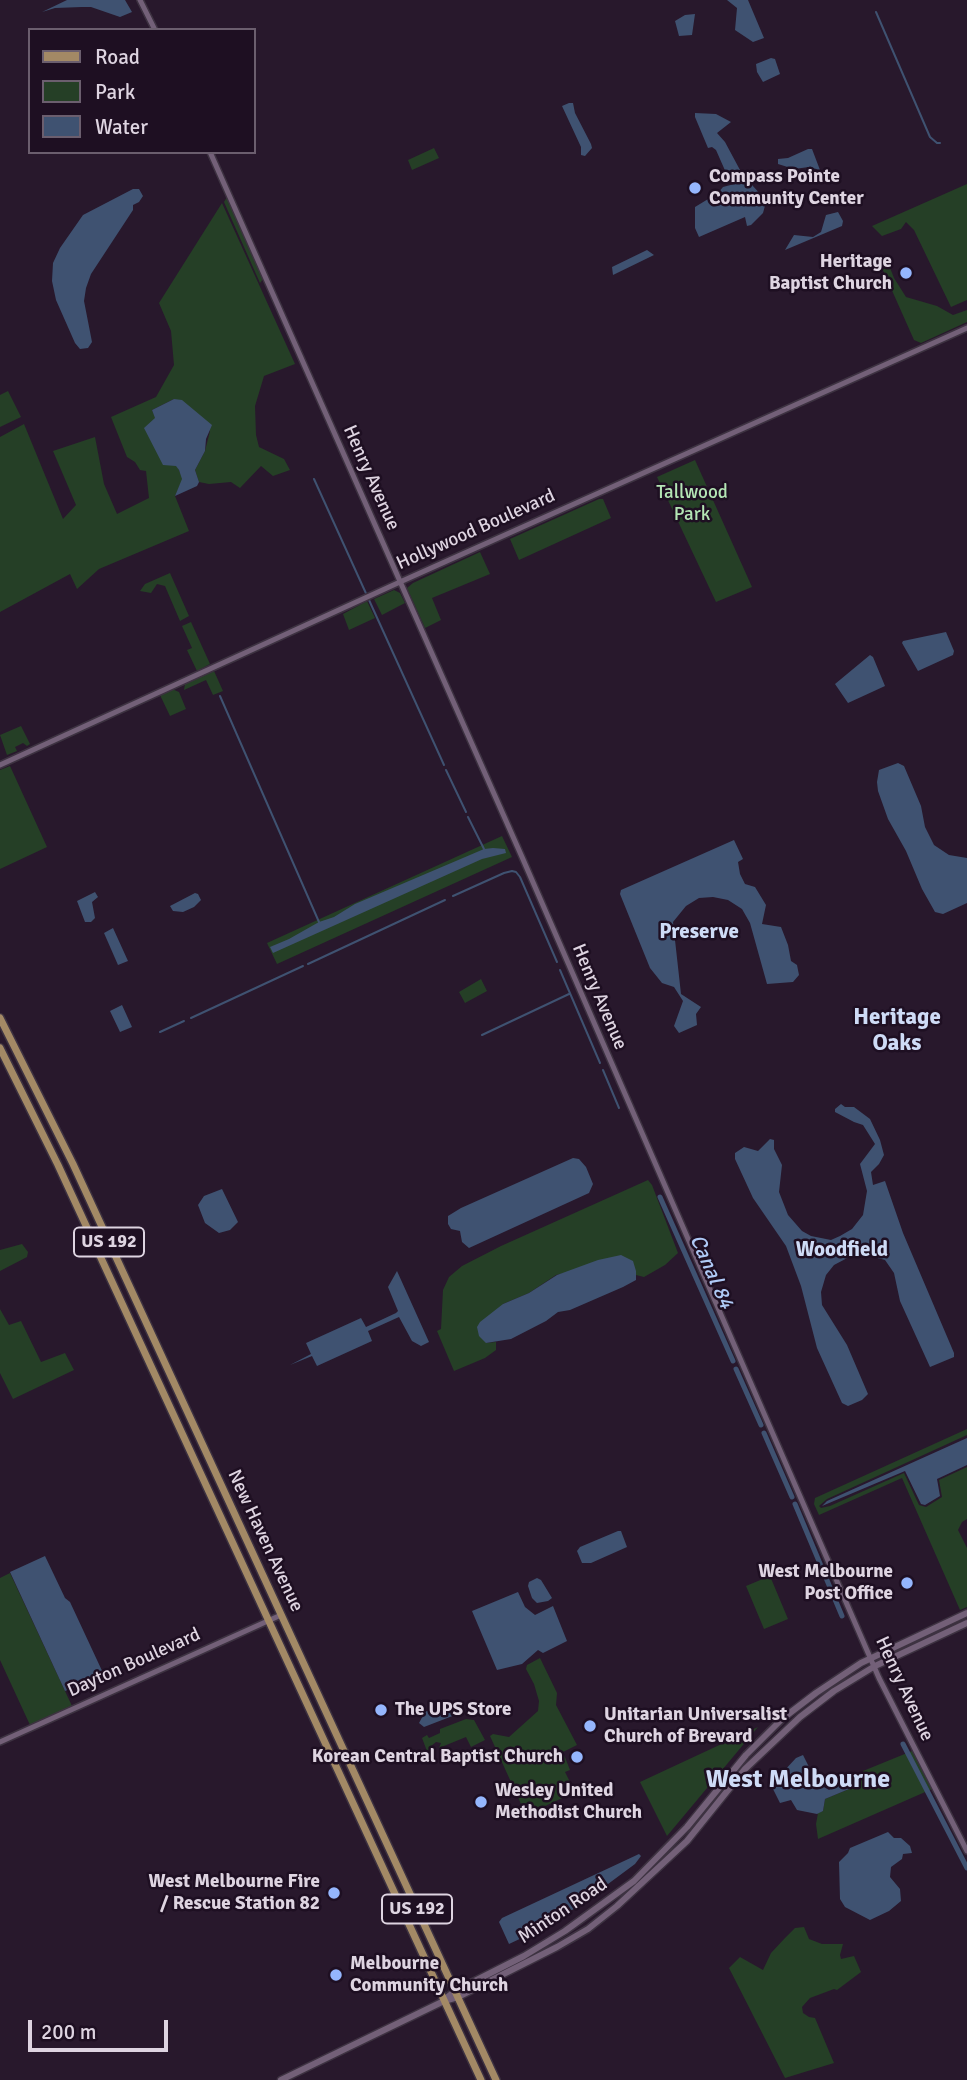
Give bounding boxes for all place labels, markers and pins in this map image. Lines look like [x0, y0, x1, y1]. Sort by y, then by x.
place label: Compass Pointe Community Center [709, 166, 864, 210]
marker: Compass Pointe Community Center [687, 180, 703, 196]
place label: Heritage Baptist Church [769, 251, 892, 295]
marker: Heritage Baptist Church [898, 265, 914, 281]
place label: West Melbourne Post Office [758, 1561, 893, 1605]
marker: West Melbourne Post Office [899, 1575, 915, 1591]
place label: The UPS Store [395, 1699, 512, 1721]
marker: The UPS Store [373, 1702, 389, 1718]
place label: Unitarian Universalist Church of Brevard [604, 1704, 787, 1748]
marker: Unitarian Universalist Church of Brevard [582, 1718, 598, 1734]
place label: Korean Central Baptist Church [312, 1746, 563, 1768]
marker: Korean Central Baptist Church [569, 1749, 585, 1765]
place label: Wesley United Methodist Church [495, 1780, 642, 1824]
marker: Wesley United Methodist Church [473, 1794, 489, 1810]
place label: West Melbourne Fire / Rescue Station 82 [149, 1871, 320, 1915]
marker: West Melbourne Fire / Rescue Station 82 [326, 1885, 342, 1901]
place label: Melbourne Community Church [350, 1953, 508, 1997]
marker: Melbourne Community Church [328, 1967, 344, 1983]

